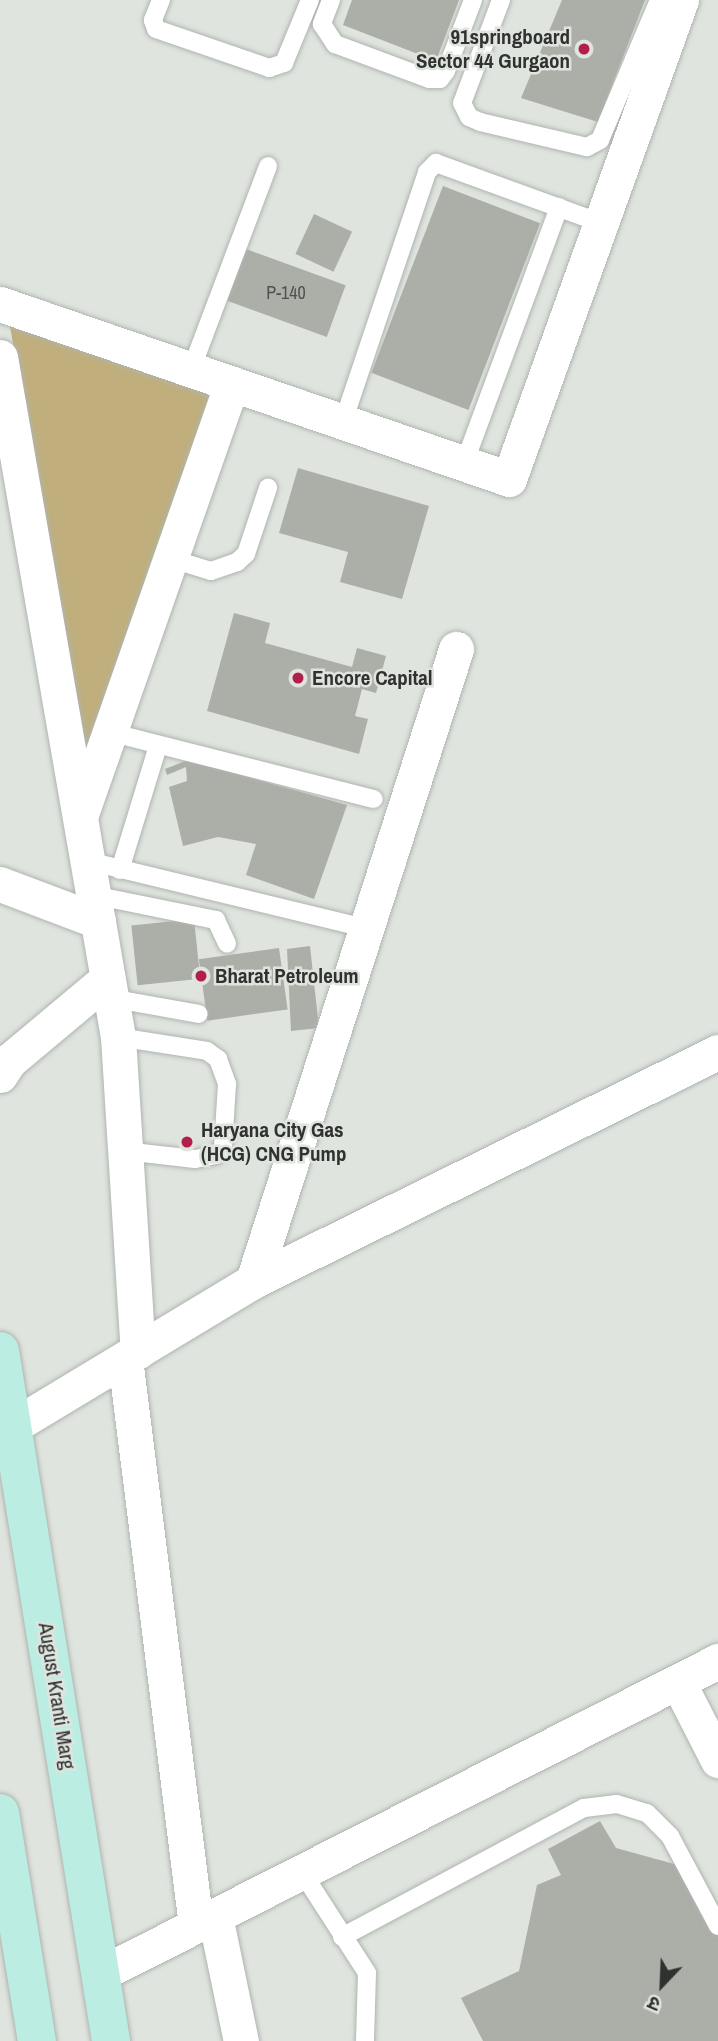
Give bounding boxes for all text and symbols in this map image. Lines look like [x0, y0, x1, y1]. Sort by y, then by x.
place label: 91springboard Sector 44 Gurgaon [416, 24, 570, 74]
marker: 91springboard Sector 44 Gurgaon [576, 41, 592, 57]
house number: P-140 [266, 282, 306, 304]
place label: Encore Capital [312, 665, 433, 691]
marker: Encore Capital [290, 670, 306, 686]
place label: Bharat Petroleum [215, 963, 359, 989]
marker: Bharat Petroleum [193, 968, 209, 984]
place label: Haryana City Gas (HCG) CNG Pump [201, 1117, 346, 1167]
marker: Haryana City Gas (HCG) CNG Pump [179, 1134, 195, 1150]
street label: August Kranti Marg [33, 1621, 81, 1771]
north arrow [627, 1950, 697, 2020]
text: उ [644, 1990, 664, 2018]

